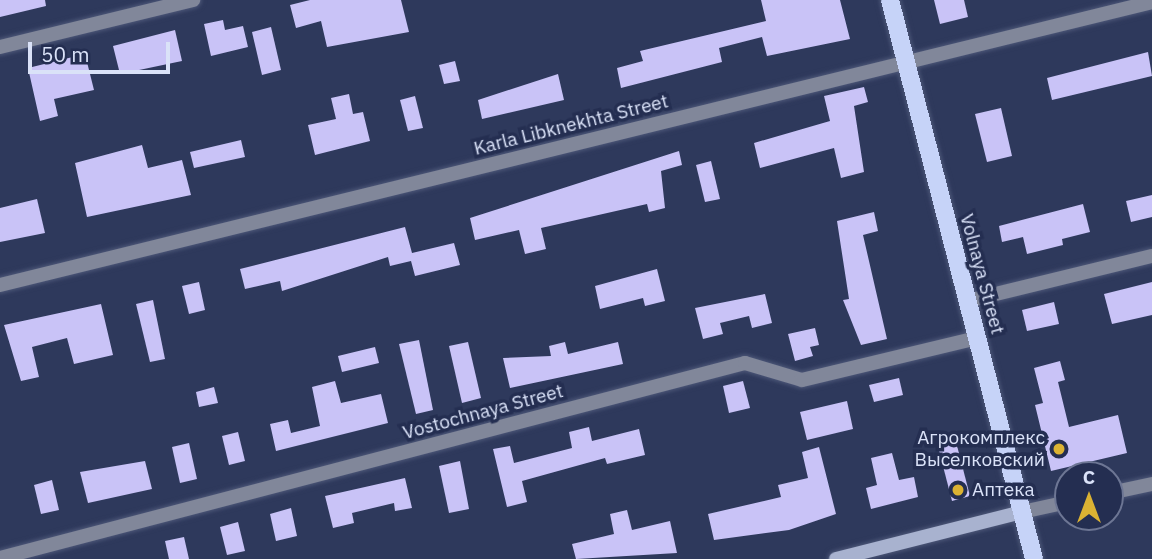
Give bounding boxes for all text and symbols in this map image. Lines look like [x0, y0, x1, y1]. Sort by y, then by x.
scale bar [32, 28, 173, 72]
text: 50 m [41, 40, 90, 68]
street label: Karla Libknekhta Street [471, 90, 671, 160]
street label: Volnaya Street [955, 211, 1009, 337]
street label: Vostochnaya Street [400, 380, 566, 444]
place label: Агрокомплекс Выселковский [914, 427, 1045, 471]
marker: Агрокомплекс Выселковский [1051, 441, 1067, 457]
north arrow [1054, 461, 1124, 531]
text: С [1083, 465, 1095, 489]
place label: Аптека [972, 479, 1035, 501]
marker: Аптека [950, 482, 966, 498]

